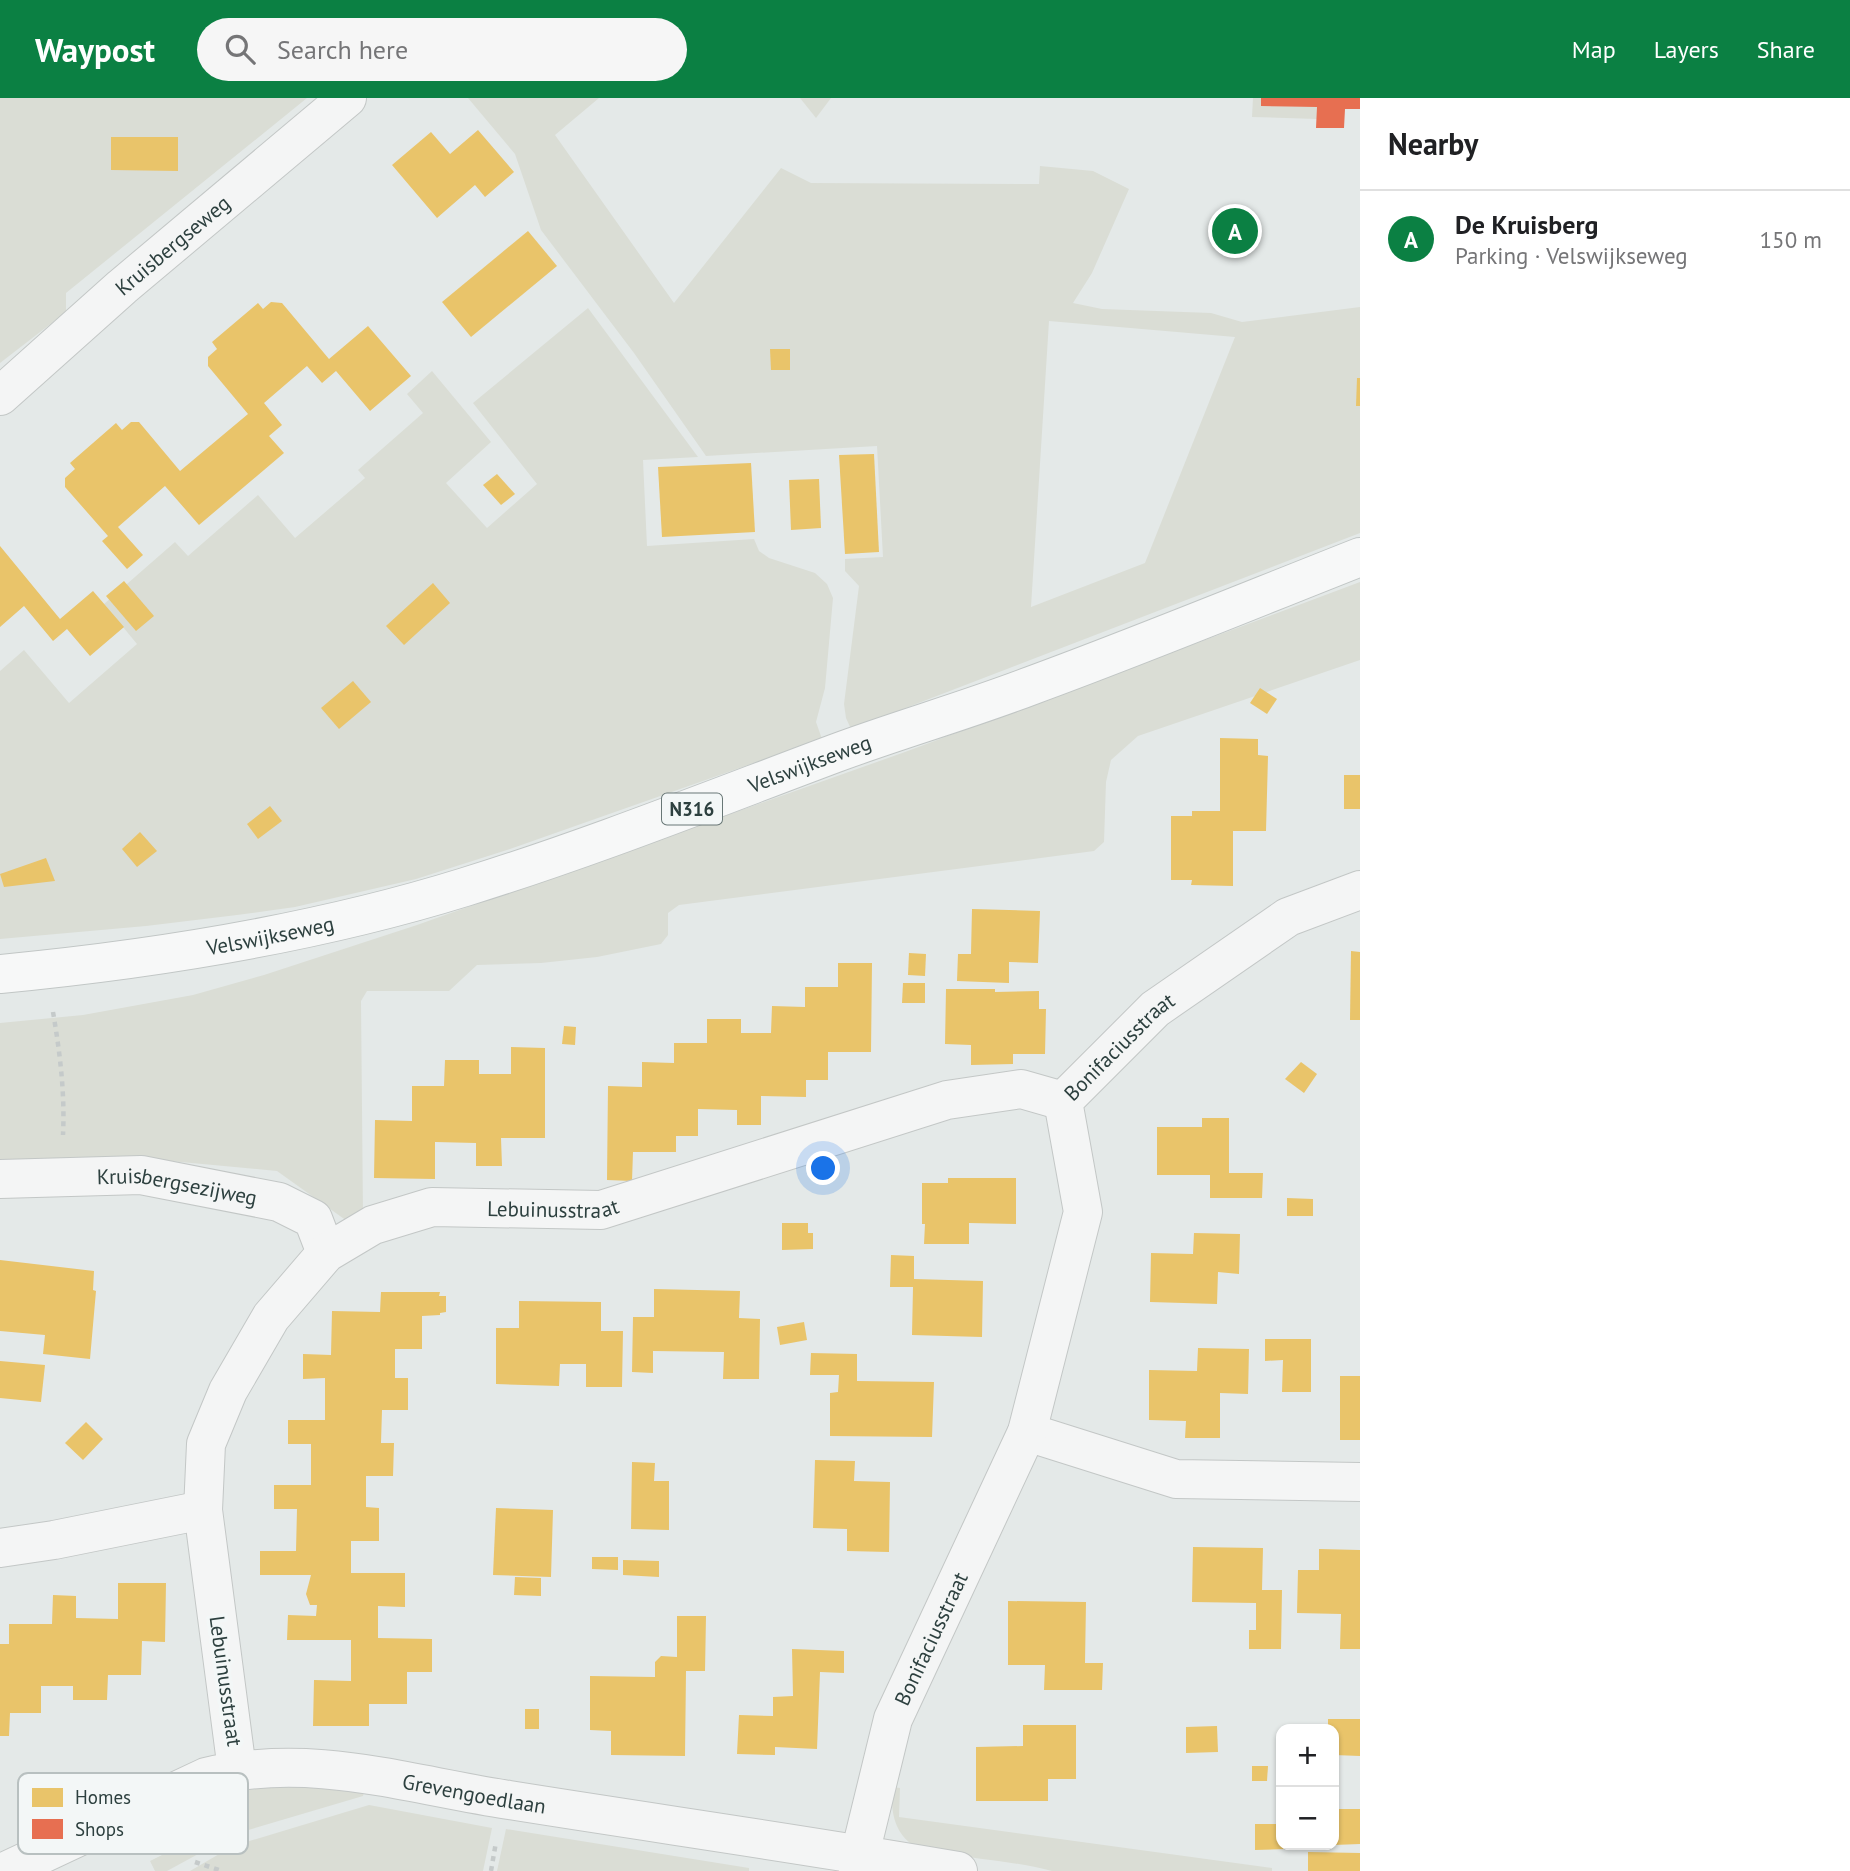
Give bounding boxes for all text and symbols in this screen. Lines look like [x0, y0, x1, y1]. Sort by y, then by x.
search box [197, 18, 687, 81]
text: Waypost [35, 28, 155, 71]
icon: search [221, 30, 259, 68]
text: Search here [277, 33, 408, 66]
text: Map [1572, 34, 1616, 65]
text: Layers [1654, 34, 1719, 65]
text: Share [1757, 34, 1815, 65]
text: Nearby [1388, 124, 1478, 163]
street label: Kruisbergseweg [109, 189, 235, 301]
pin: A [1212, 205, 1258, 257]
text: De Kruisberg [1455, 208, 1599, 241]
text: A [1404, 225, 1418, 254]
text: 150 m [1760, 225, 1822, 254]
text: Parking · Velswijkseweg [1455, 241, 1688, 270]
street label: Velswijkseweg [743, 728, 875, 799]
road number: N316 [662, 794, 722, 824]
street label: Velswijkseweg [203, 909, 336, 961]
street label: Bonifaciusstraat [1058, 986, 1179, 1106]
your location [806, 1151, 840, 1185]
street label: Kruisbergsezijweg [96, 1161, 260, 1211]
street label: Lebuinusstraat [487, 1192, 622, 1223]
street label: Bonifaciusstraat [888, 1567, 973, 1709]
street label: Lebuinusstraat [203, 1614, 249, 1748]
map controls [1276, 1724, 1339, 1850]
button: + [1276, 1724, 1339, 1787]
street label: Grevengoedlaan [400, 1767, 548, 1819]
legend [18, 1773, 248, 1854]
text: Homes [75, 1785, 131, 1809]
button: − [1276, 1787, 1339, 1850]
text: Shops [75, 1817, 124, 1841]

